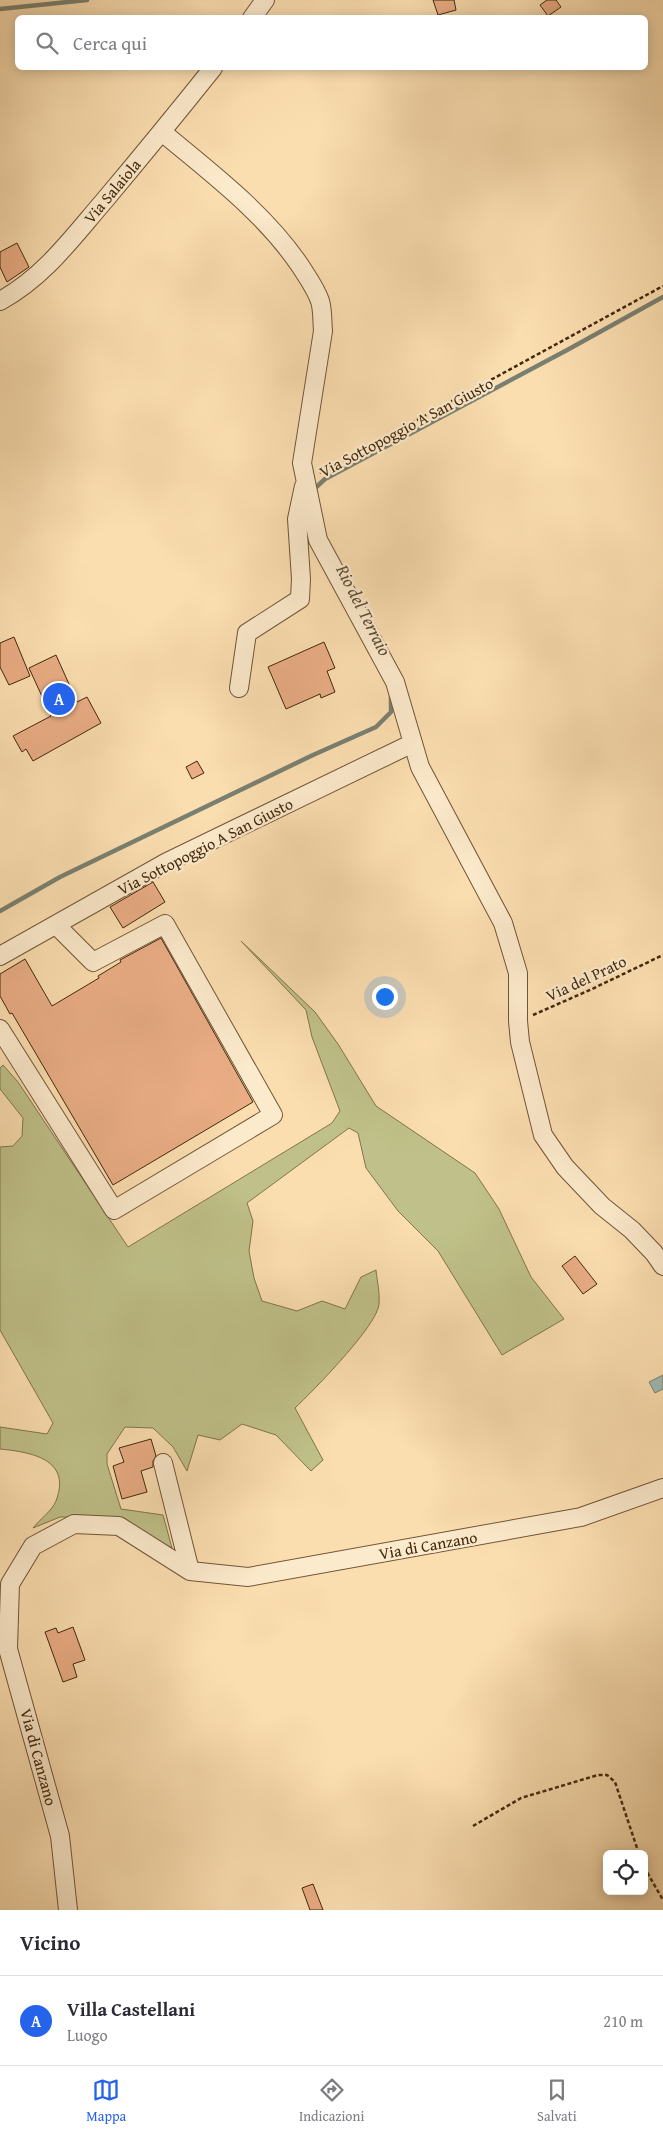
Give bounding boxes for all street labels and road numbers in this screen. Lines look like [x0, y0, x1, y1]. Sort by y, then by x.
street label: Via Salaiola [78, 153, 147, 229]
street label: Via Sottopoggio A San Giusto [315, 371, 497, 483]
street label: Via Sottopoggio A San Giusto [113, 791, 297, 901]
street label: Via del Prato [542, 949, 630, 1007]
street label: Via di Canzano [377, 1525, 479, 1565]
street label: Via di Canzano [15, 1706, 63, 1808]

